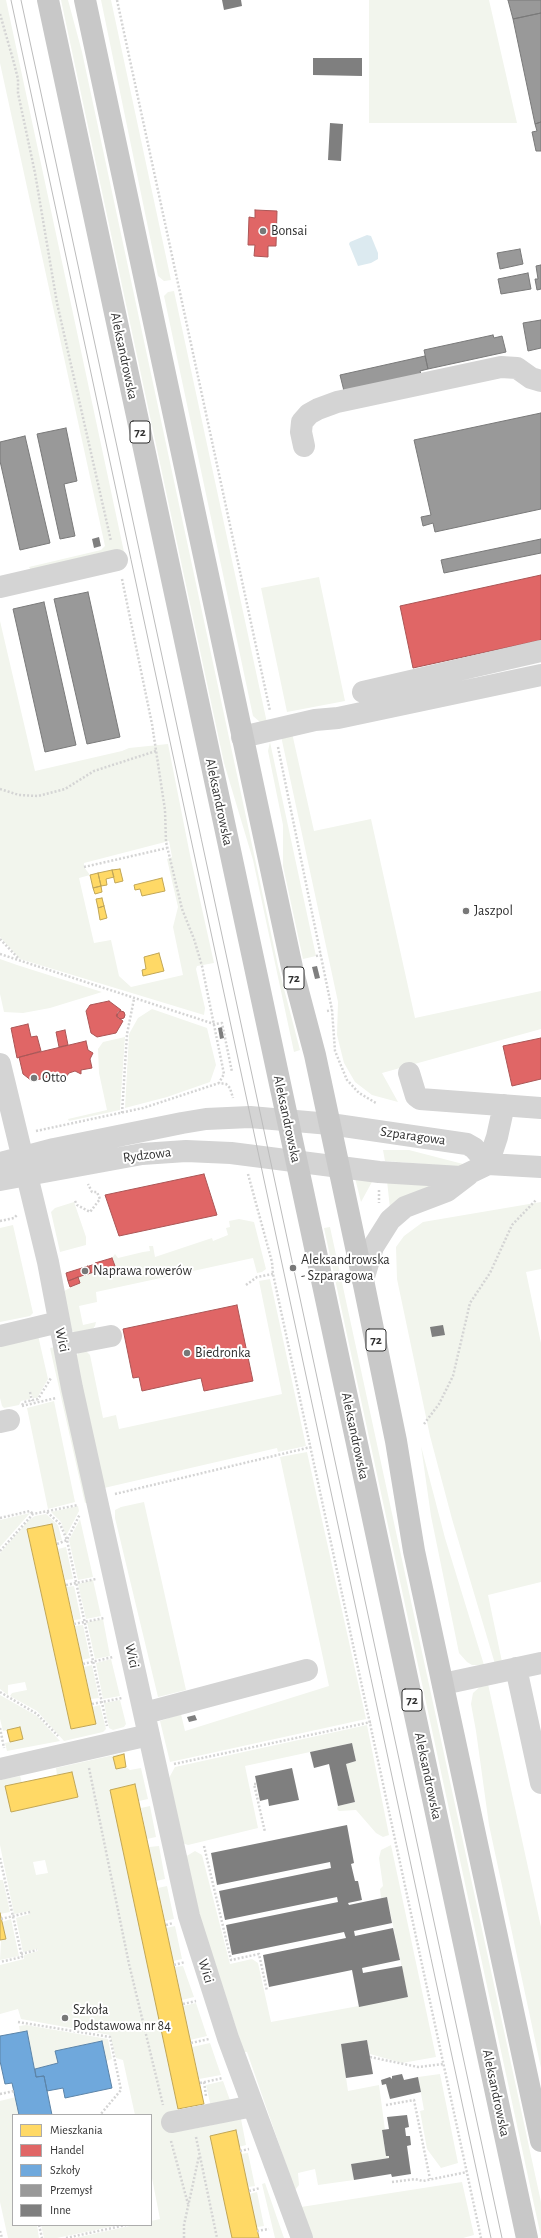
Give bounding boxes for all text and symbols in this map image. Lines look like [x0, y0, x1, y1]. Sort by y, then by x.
place label: Bonsai [271, 223, 307, 239]
marker: Bonsai [258, 226, 268, 236]
street label: Aleksandrowska [107, 311, 141, 401]
road number: 72 [130, 421, 150, 443]
street label: Aleksandrowska [202, 757, 236, 847]
place label: Jaszpol [474, 903, 513, 919]
marker: Jaszpol [461, 906, 471, 916]
road number: 72 [284, 967, 304, 989]
place label: Otto [42, 1070, 66, 1086]
marker: Otto [29, 1073, 39, 1083]
street label: Aleksandrowska [270, 1074, 304, 1164]
street label: Szparagowa [379, 1123, 447, 1149]
street label: Rydzowa [122, 1144, 172, 1166]
place label: Aleksandrowska - Szparagowa [301, 1252, 390, 1284]
place label: Naprawa rowerów [93, 1263, 192, 1279]
marker: Aleksandrowska - Szparagowa [288, 1263, 298, 1273]
marker: Naprawa rowerów [80, 1266, 90, 1276]
street label: Wici [51, 1326, 73, 1354]
road number: 72 [366, 1329, 386, 1351]
place label: Biedronka [195, 1345, 251, 1361]
marker: Biedronka [182, 1348, 192, 1358]
street label: Aleksandrowska [338, 1391, 372, 1481]
street label: Wici [121, 1642, 143, 1670]
road number: 72 [402, 1689, 422, 1711]
street label: Aleksandrowska [411, 1731, 445, 1821]
street label: Wici [194, 1957, 218, 1985]
place label: Szkoła Podstawowa nr 84 [73, 2002, 171, 2034]
marker: Szkoła Podstawowa nr 84 [60, 2013, 70, 2023]
street label: Aleksandrowska [479, 2048, 513, 2138]
legend [12, 2114, 152, 2226]
text: Mieszkania [50, 2124, 103, 2136]
text: Handel [50, 2144, 84, 2156]
text: Szkoły [50, 2164, 80, 2176]
text: Przemysł [50, 2184, 92, 2196]
text: Inne [50, 2204, 71, 2216]

